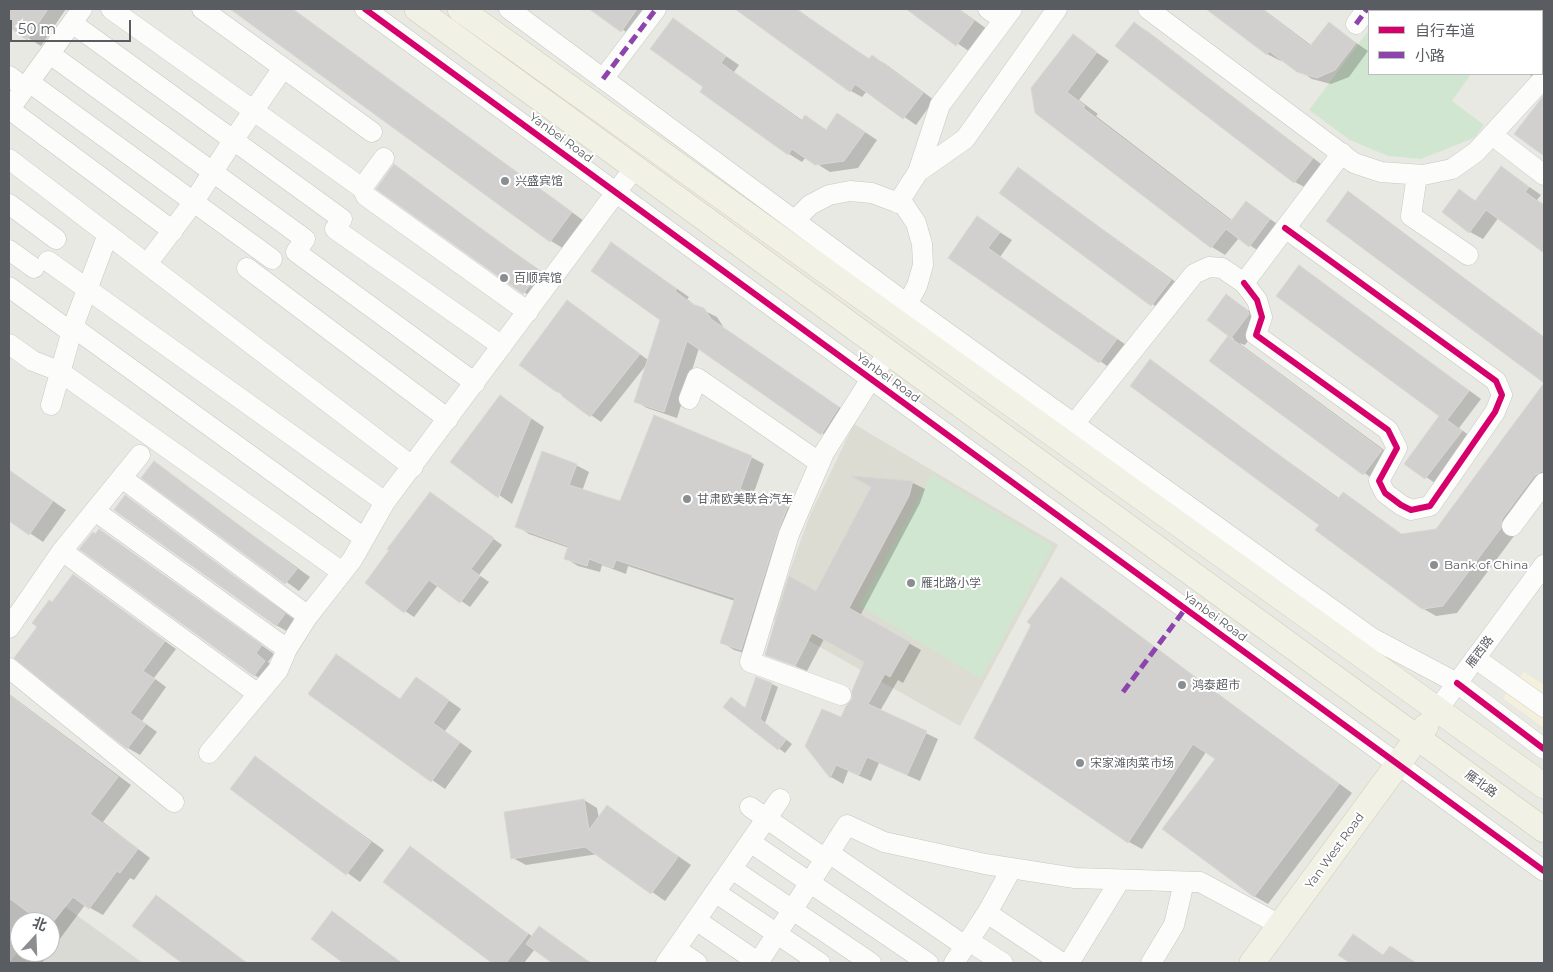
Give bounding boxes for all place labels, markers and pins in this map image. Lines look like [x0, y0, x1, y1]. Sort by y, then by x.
place label: 兴盛宾馆 [515, 174, 563, 188]
marker: 兴盛宾馆 [499, 175, 511, 187]
place label: 百顺宾馆 [514, 271, 562, 285]
marker: 百顺宾馆 [498, 272, 510, 284]
place label: 甘肃欧美联合汽车 [697, 492, 793, 506]
marker: 甘肃欧美联合汽车 [681, 493, 693, 505]
place label: Bank of China [1444, 558, 1528, 572]
marker: Bank of China [1428, 559, 1440, 571]
place label: 雁北路小学 [921, 576, 981, 590]
marker: 雁北路小学 [905, 577, 917, 589]
place label: 鸿泰超市 [1192, 678, 1240, 692]
marker: 鸿泰超市 [1176, 679, 1188, 691]
place label: 宋家滩肉菜市场 [1090, 756, 1174, 770]
marker: 宋家滩肉菜市场 [1074, 757, 1086, 769]

